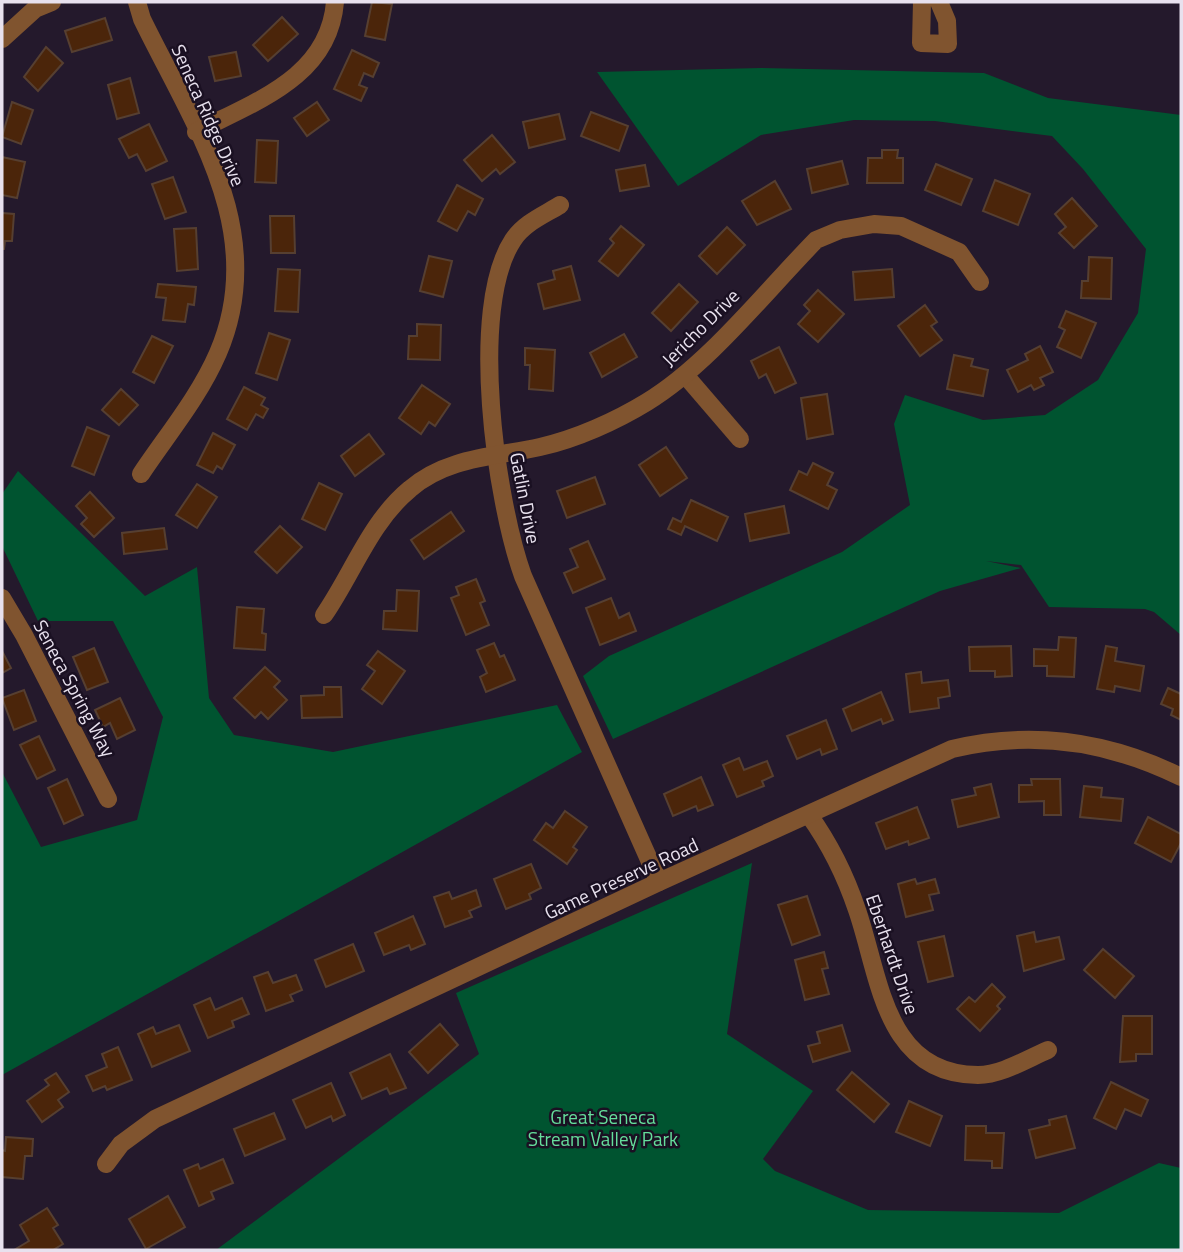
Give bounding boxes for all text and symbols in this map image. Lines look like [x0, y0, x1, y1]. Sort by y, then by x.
street label: Seneca Ridge Drive [165, 39, 253, 191]
street label: Jericho Drive [654, 281, 746, 373]
street label: Gatlin Drive [503, 450, 549, 546]
street label: Seneca Spring Way [27, 614, 123, 762]
street label: Game Preserve Road [539, 830, 703, 926]
street label: Eberhardt Drive [859, 890, 927, 1018]
park label: Great Seneca Stream Valley Park [528, 1102, 678, 1153]

